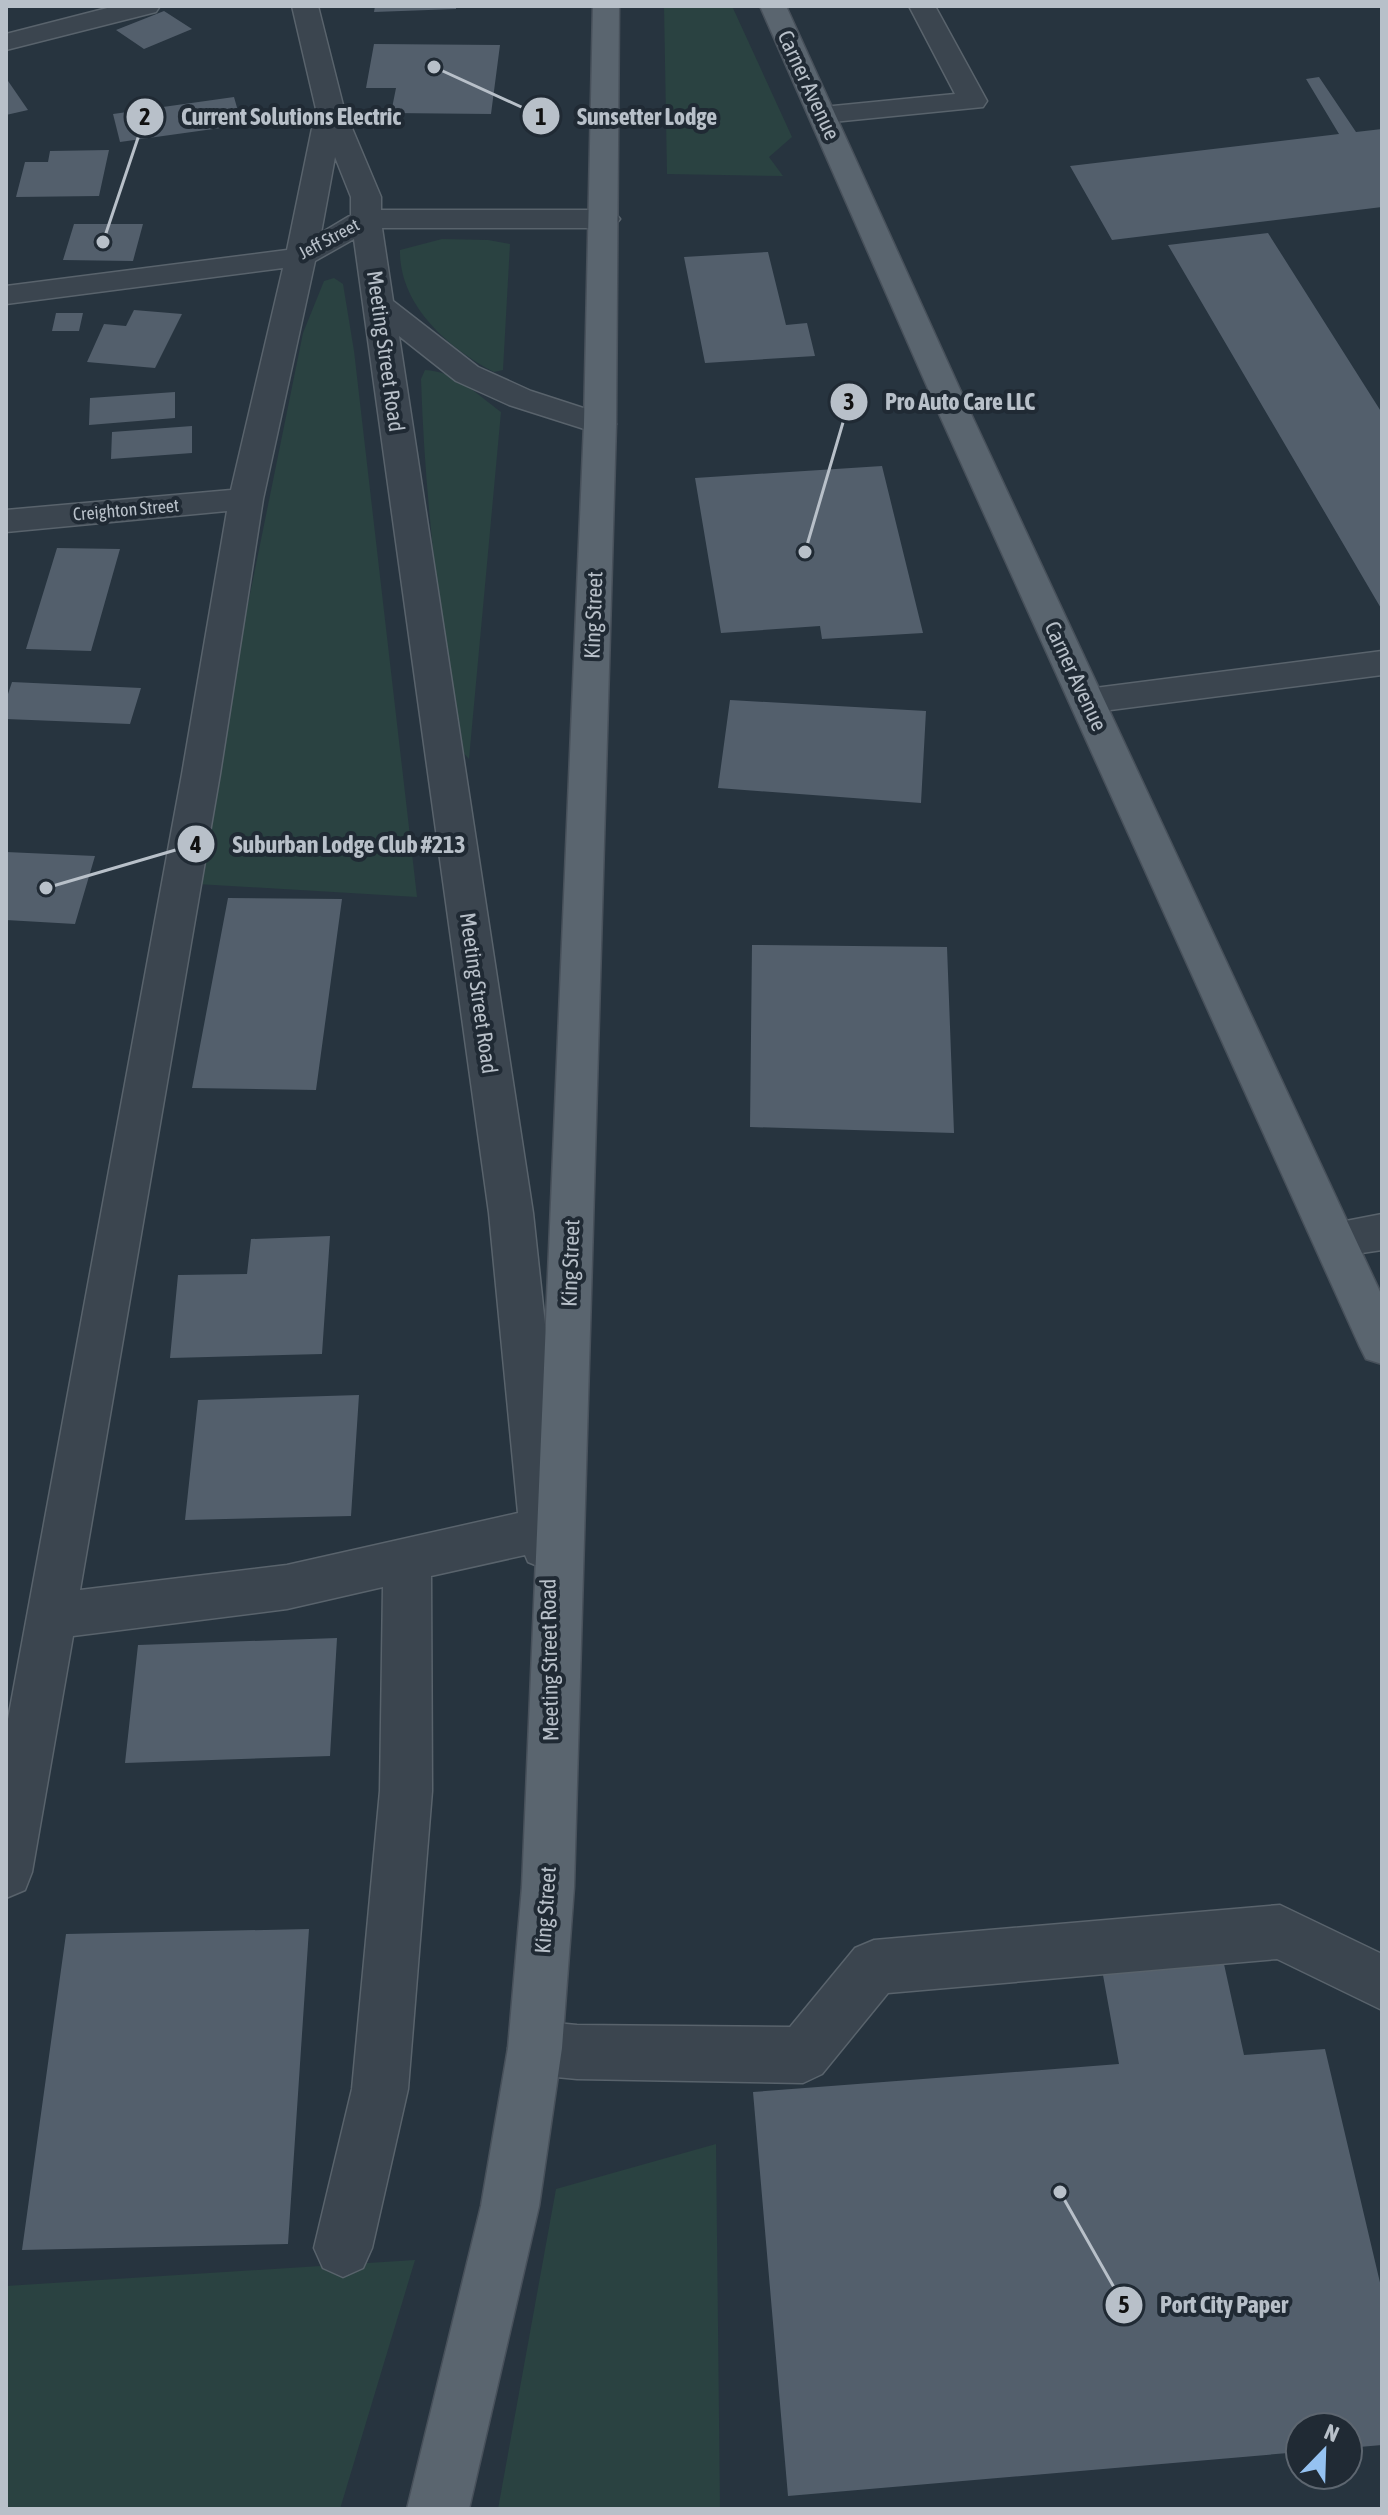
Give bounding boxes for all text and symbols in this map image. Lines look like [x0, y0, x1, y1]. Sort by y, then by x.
street label: Carner Avenue [772, 26, 846, 144]
callout: Sunsetter Lodge [521, 92, 733, 140]
callout: Current Solutions Electric [125, 93, 417, 141]
text: 2 [139, 103, 151, 130]
text: Current Solutions Electric [181, 103, 401, 130]
text: 1 [535, 103, 547, 130]
text: Sunsetter Lodge [577, 103, 717, 130]
street label: Jeff Street [295, 214, 363, 263]
street label: Meeting Street Road [362, 269, 410, 433]
callout: Pro Auto Care LLC [829, 378, 1051, 426]
text: 3 [843, 388, 855, 415]
text: Pro Auto Care LLC [885, 388, 1035, 415]
street label: Creighton Street [72, 494, 180, 525]
street label: King Street [578, 571, 608, 659]
street label: Carner Avenue [1039, 617, 1113, 735]
callout: Suburban Lodge Club #213 [176, 820, 481, 868]
text: 4 [189, 831, 202, 858]
text: Suburban Lodge Club #213 [233, 831, 465, 858]
street label: Meeting Street Road [455, 911, 503, 1075]
street label: King Street [555, 1219, 585, 1307]
street label: Meeting Street Road [535, 1579, 563, 1741]
street label: King Street [529, 1866, 561, 1954]
callout: Port City Paper [1104, 2281, 1304, 2329]
text: 5 [1118, 2291, 1130, 2318]
text: Port City Paper [1160, 2291, 1289, 2318]
north arrow [1284, 2411, 1364, 2491]
text: N [1321, 2418, 1343, 2447]

